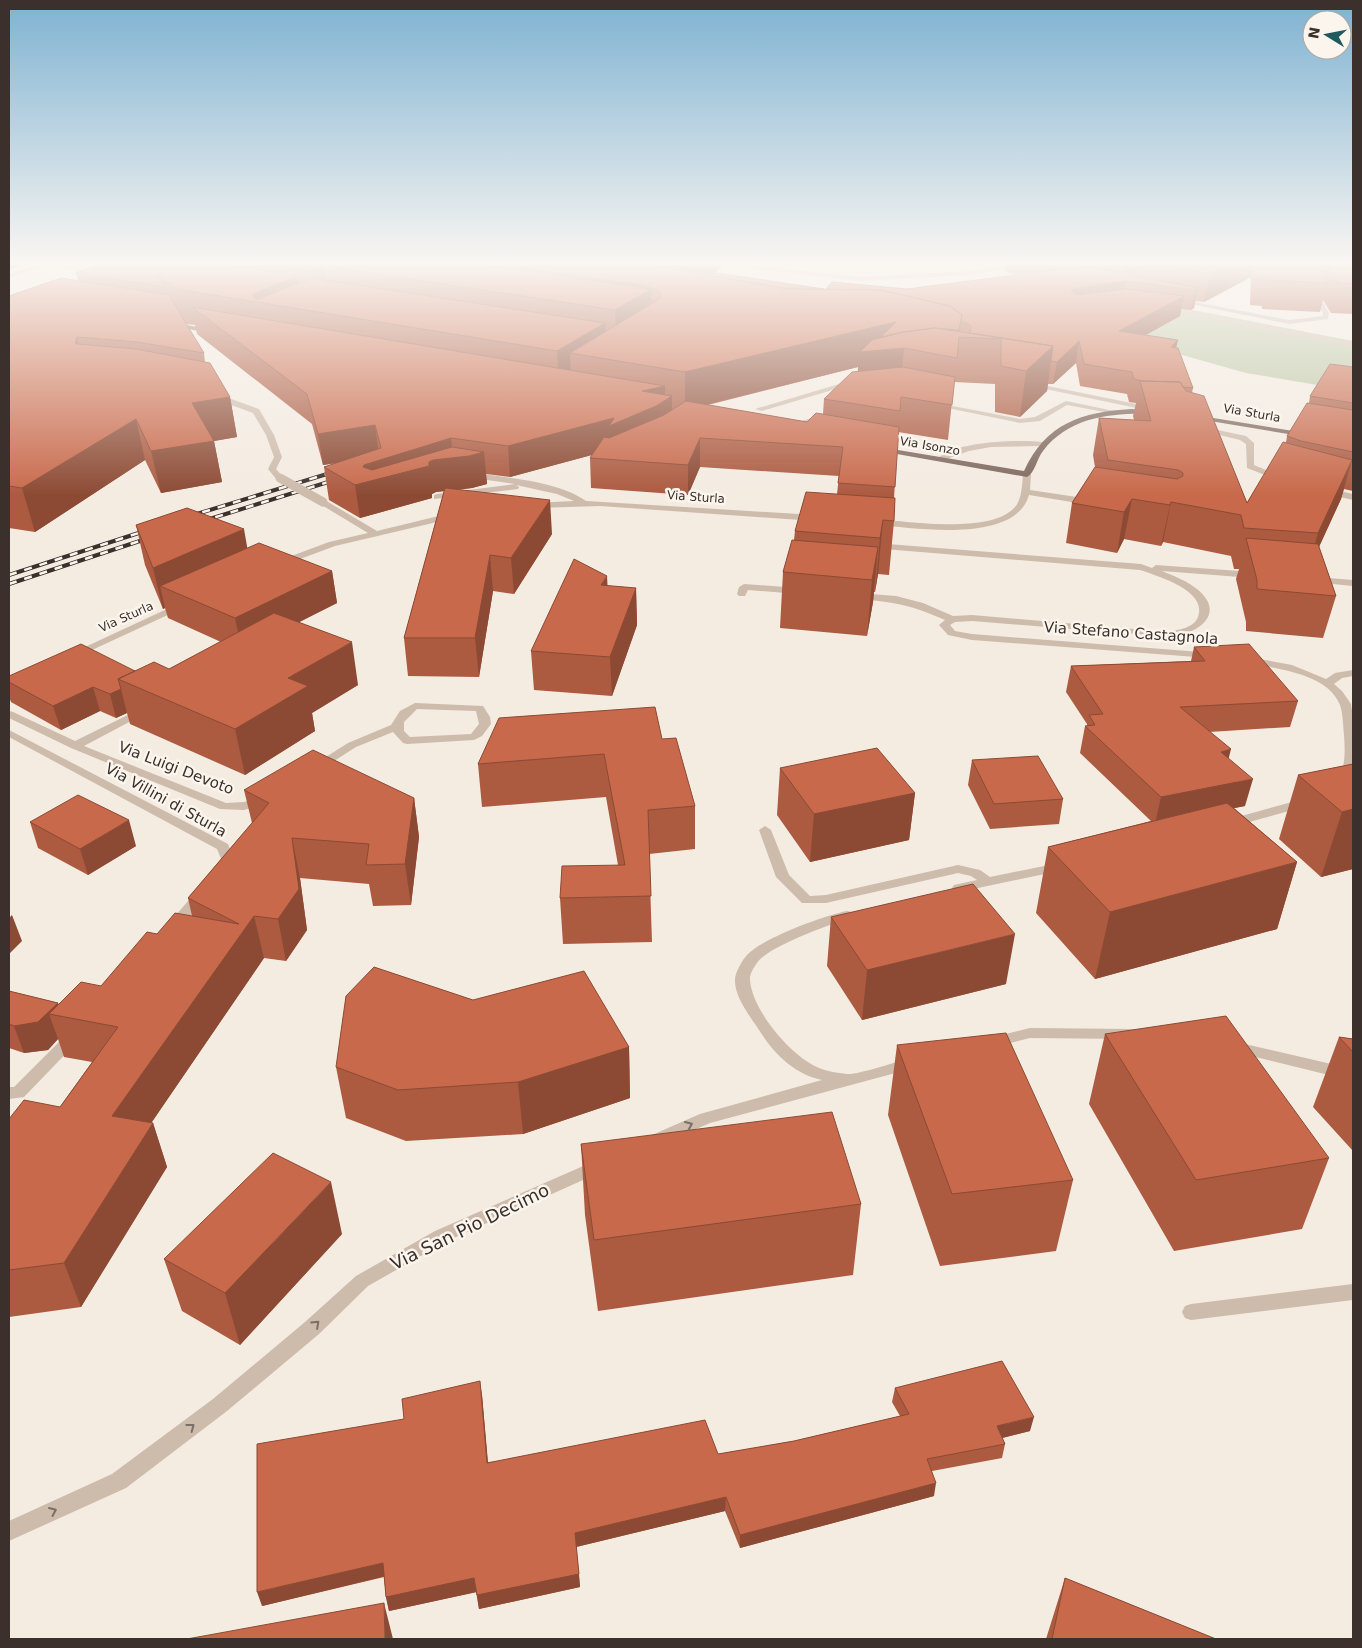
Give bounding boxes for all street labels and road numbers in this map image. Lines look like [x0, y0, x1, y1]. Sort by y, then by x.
street label: Via Sturla [1222, 401, 1282, 425]
street label: Via Isonzo [899, 434, 961, 458]
street label: Via Sturla [667, 488, 725, 506]
street label: Via Sturla [97, 599, 155, 635]
street label: Via Stefano Castagnola [1043, 618, 1219, 648]
street label: Via Luigi Devoto [116, 738, 236, 798]
street label: Via Villini di Sturla [102, 759, 230, 841]
street label: Via San Pio Decimo [387, 1179, 553, 1274]

